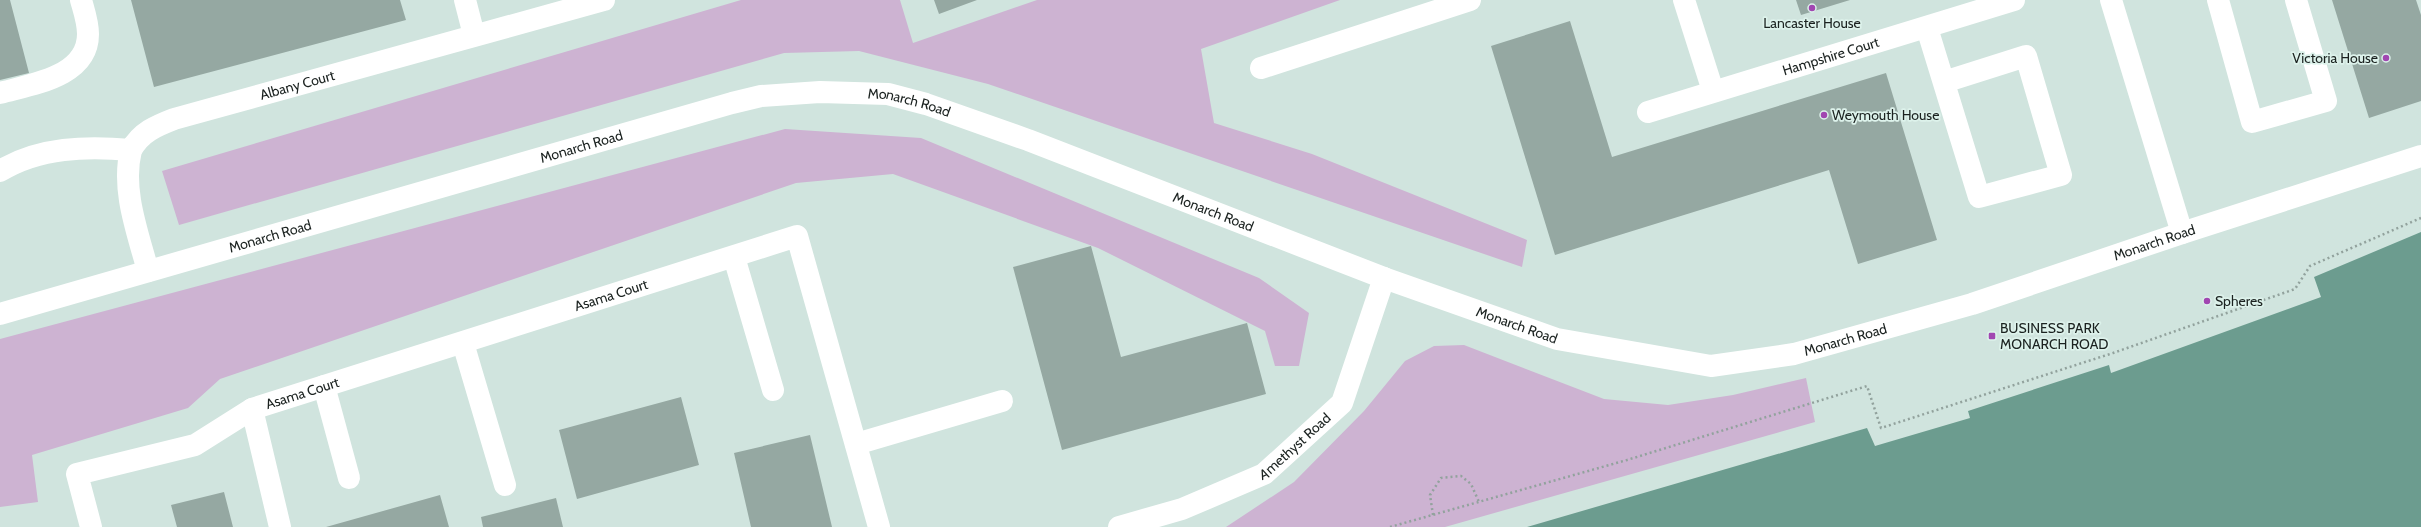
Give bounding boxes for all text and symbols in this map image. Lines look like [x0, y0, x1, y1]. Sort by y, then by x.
marker: Lancaster House [1807, 3, 1817, 13]
place label: Lancaster House [1763, 14, 1861, 32]
street label: Hampshire Court [1780, 33, 1881, 79]
place label: Victoria House [2292, 49, 2378, 67]
marker: Victoria House [2381, 53, 2391, 63]
street label: Albany Court [258, 66, 337, 104]
street label: Monarch Road [867, 84, 953, 121]
place label: Weymouth House [1832, 106, 1939, 124]
marker: Weymouth House [1819, 110, 1829, 120]
street label: Monarch Road [538, 126, 625, 167]
street label: Monarch Road [1170, 188, 1256, 236]
street label: Monarch Road [227, 216, 313, 257]
street label: Monarch Road [2111, 220, 2197, 265]
street label: Asama Court [572, 275, 650, 315]
place label: Spheres [2215, 292, 2263, 310]
marker: Spheres [2202, 296, 2212, 306]
street label: Monarch Road [1474, 302, 1560, 348]
street label: Monarch Road [1802, 319, 1889, 360]
place label: BUSINESS PARK MONARCH ROAD [2000, 319, 2109, 353]
marker: BUSINESS PARK MONARCH ROAD [1987, 331, 1997, 341]
street label: Asama Court [263, 373, 341, 413]
street label: Amethyst Road [1256, 409, 1334, 484]

